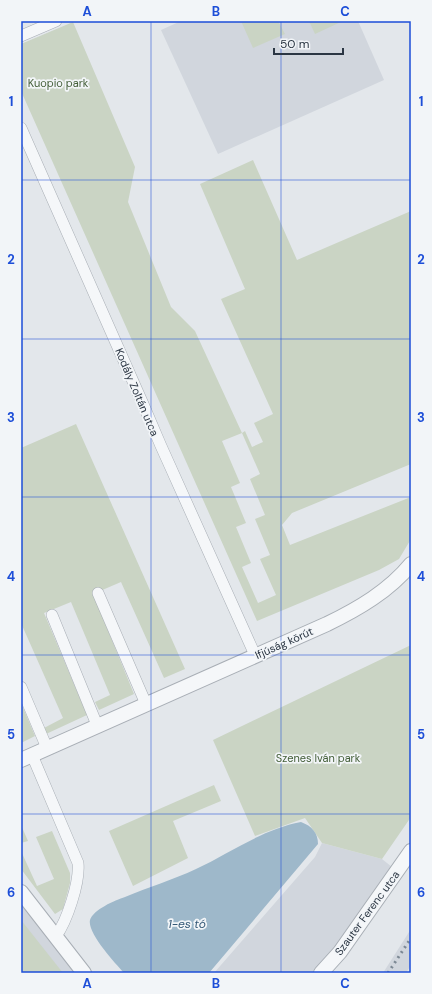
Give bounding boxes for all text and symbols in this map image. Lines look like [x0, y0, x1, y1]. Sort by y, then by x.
text: A [82, 3, 92, 20]
text: B [212, 3, 220, 20]
text: C [340, 3, 350, 20]
scale bar [274, 30, 343, 56]
text: 50 m [280, 36, 309, 52]
park label: Kuopio park [28, 76, 89, 90]
text: 1 [9, 93, 13, 110]
text: 1 [419, 93, 423, 110]
text: 2 [7, 251, 15, 268]
text: 2 [417, 251, 425, 268]
street label: Kodály Zoltán utca [112, 346, 162, 438]
text: 3 [7, 409, 15, 426]
text: 3 [417, 409, 425, 426]
text: 4 [7, 568, 15, 585]
text: 4 [417, 568, 425, 585]
street label: Ifjúság körút [253, 624, 315, 662]
text: 5 [7, 726, 15, 743]
text: 5 [417, 726, 425, 743]
park label: Szenes Iván park [276, 751, 361, 765]
street label: Szauter Ferenc utca [332, 868, 402, 958]
text: 6 [7, 884, 15, 901]
text: 6 [417, 884, 425, 901]
water label: 1-es tó [168, 916, 206, 932]
text: A [82, 975, 92, 992]
text: B [212, 975, 220, 992]
text: C [340, 975, 350, 992]

